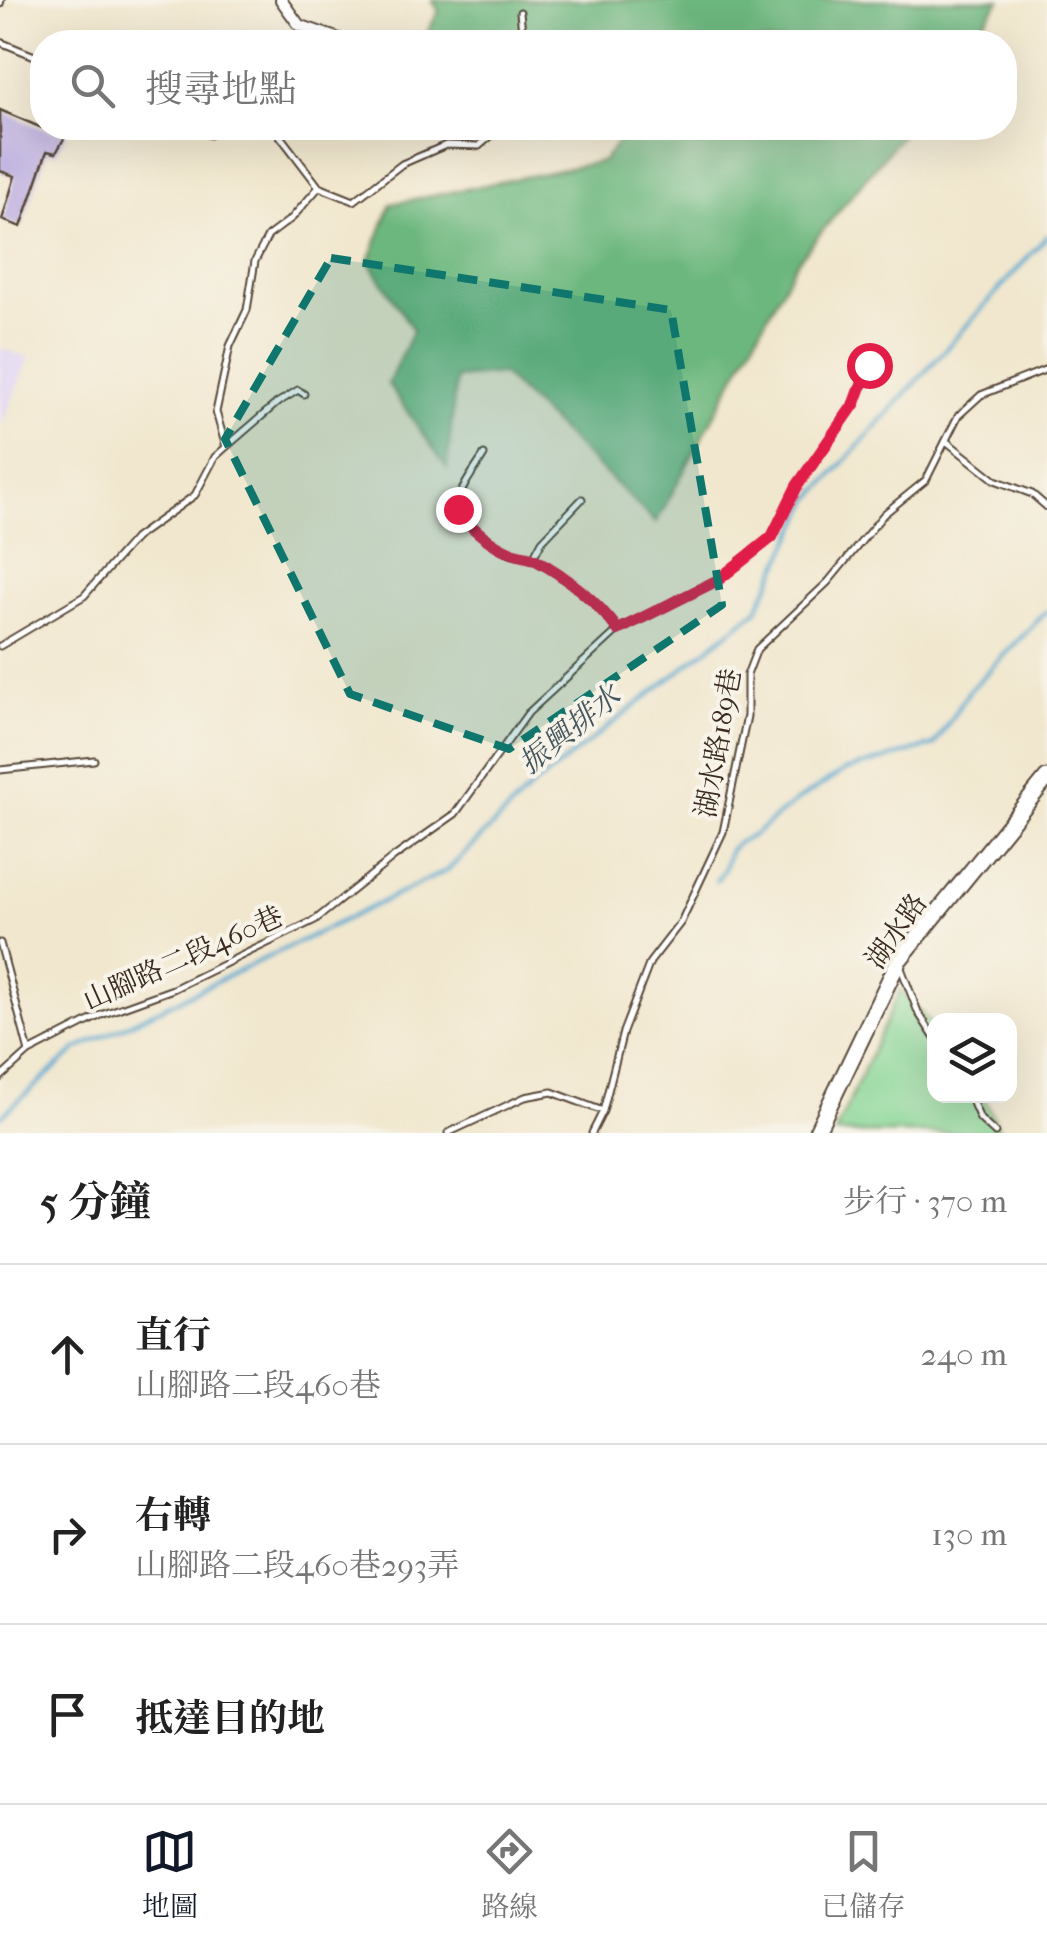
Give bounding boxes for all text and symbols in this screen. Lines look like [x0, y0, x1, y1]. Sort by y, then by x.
search box [30, 30, 1017, 140]
icon: search [65, 58, 120, 113]
text: 搜尋地點 [145, 67, 297, 112]
route start [847, 343, 893, 389]
route end [436, 487, 482, 533]
street label: 湖水路189巷 [689, 666, 747, 820]
water label: 振興排水 [512, 677, 630, 781]
street label: 湖水路 [858, 887, 934, 975]
street label: 山腳路二段460巷 [78, 899, 288, 1017]
map controls [927, 1013, 1017, 1103]
button: layers [927, 1013, 1017, 1103]
text: 5 分鐘 [40, 1178, 151, 1227]
text: 步行 · 370 m [843, 1183, 1007, 1220]
text: 直行 [135, 1313, 211, 1358]
icon: ahead [40, 1327, 95, 1382]
text: 240 m [921, 1336, 1007, 1373]
text: 山腳路二段460巷 [135, 1367, 381, 1404]
text: 右轉 [135, 1493, 211, 1538]
icon: right [40, 1507, 95, 1562]
text: 130 m [931, 1516, 1007, 1553]
text: 山腳路二段460巷293弄 [135, 1547, 459, 1584]
icon: arrive [40, 1687, 95, 1742]
text: 抵達目的地 [135, 1696, 325, 1741]
tab: 地圖 [142, 1824, 198, 1924]
tab: 路線 [481, 1824, 537, 1924]
tab: 已儲存 [821, 1824, 905, 1924]

